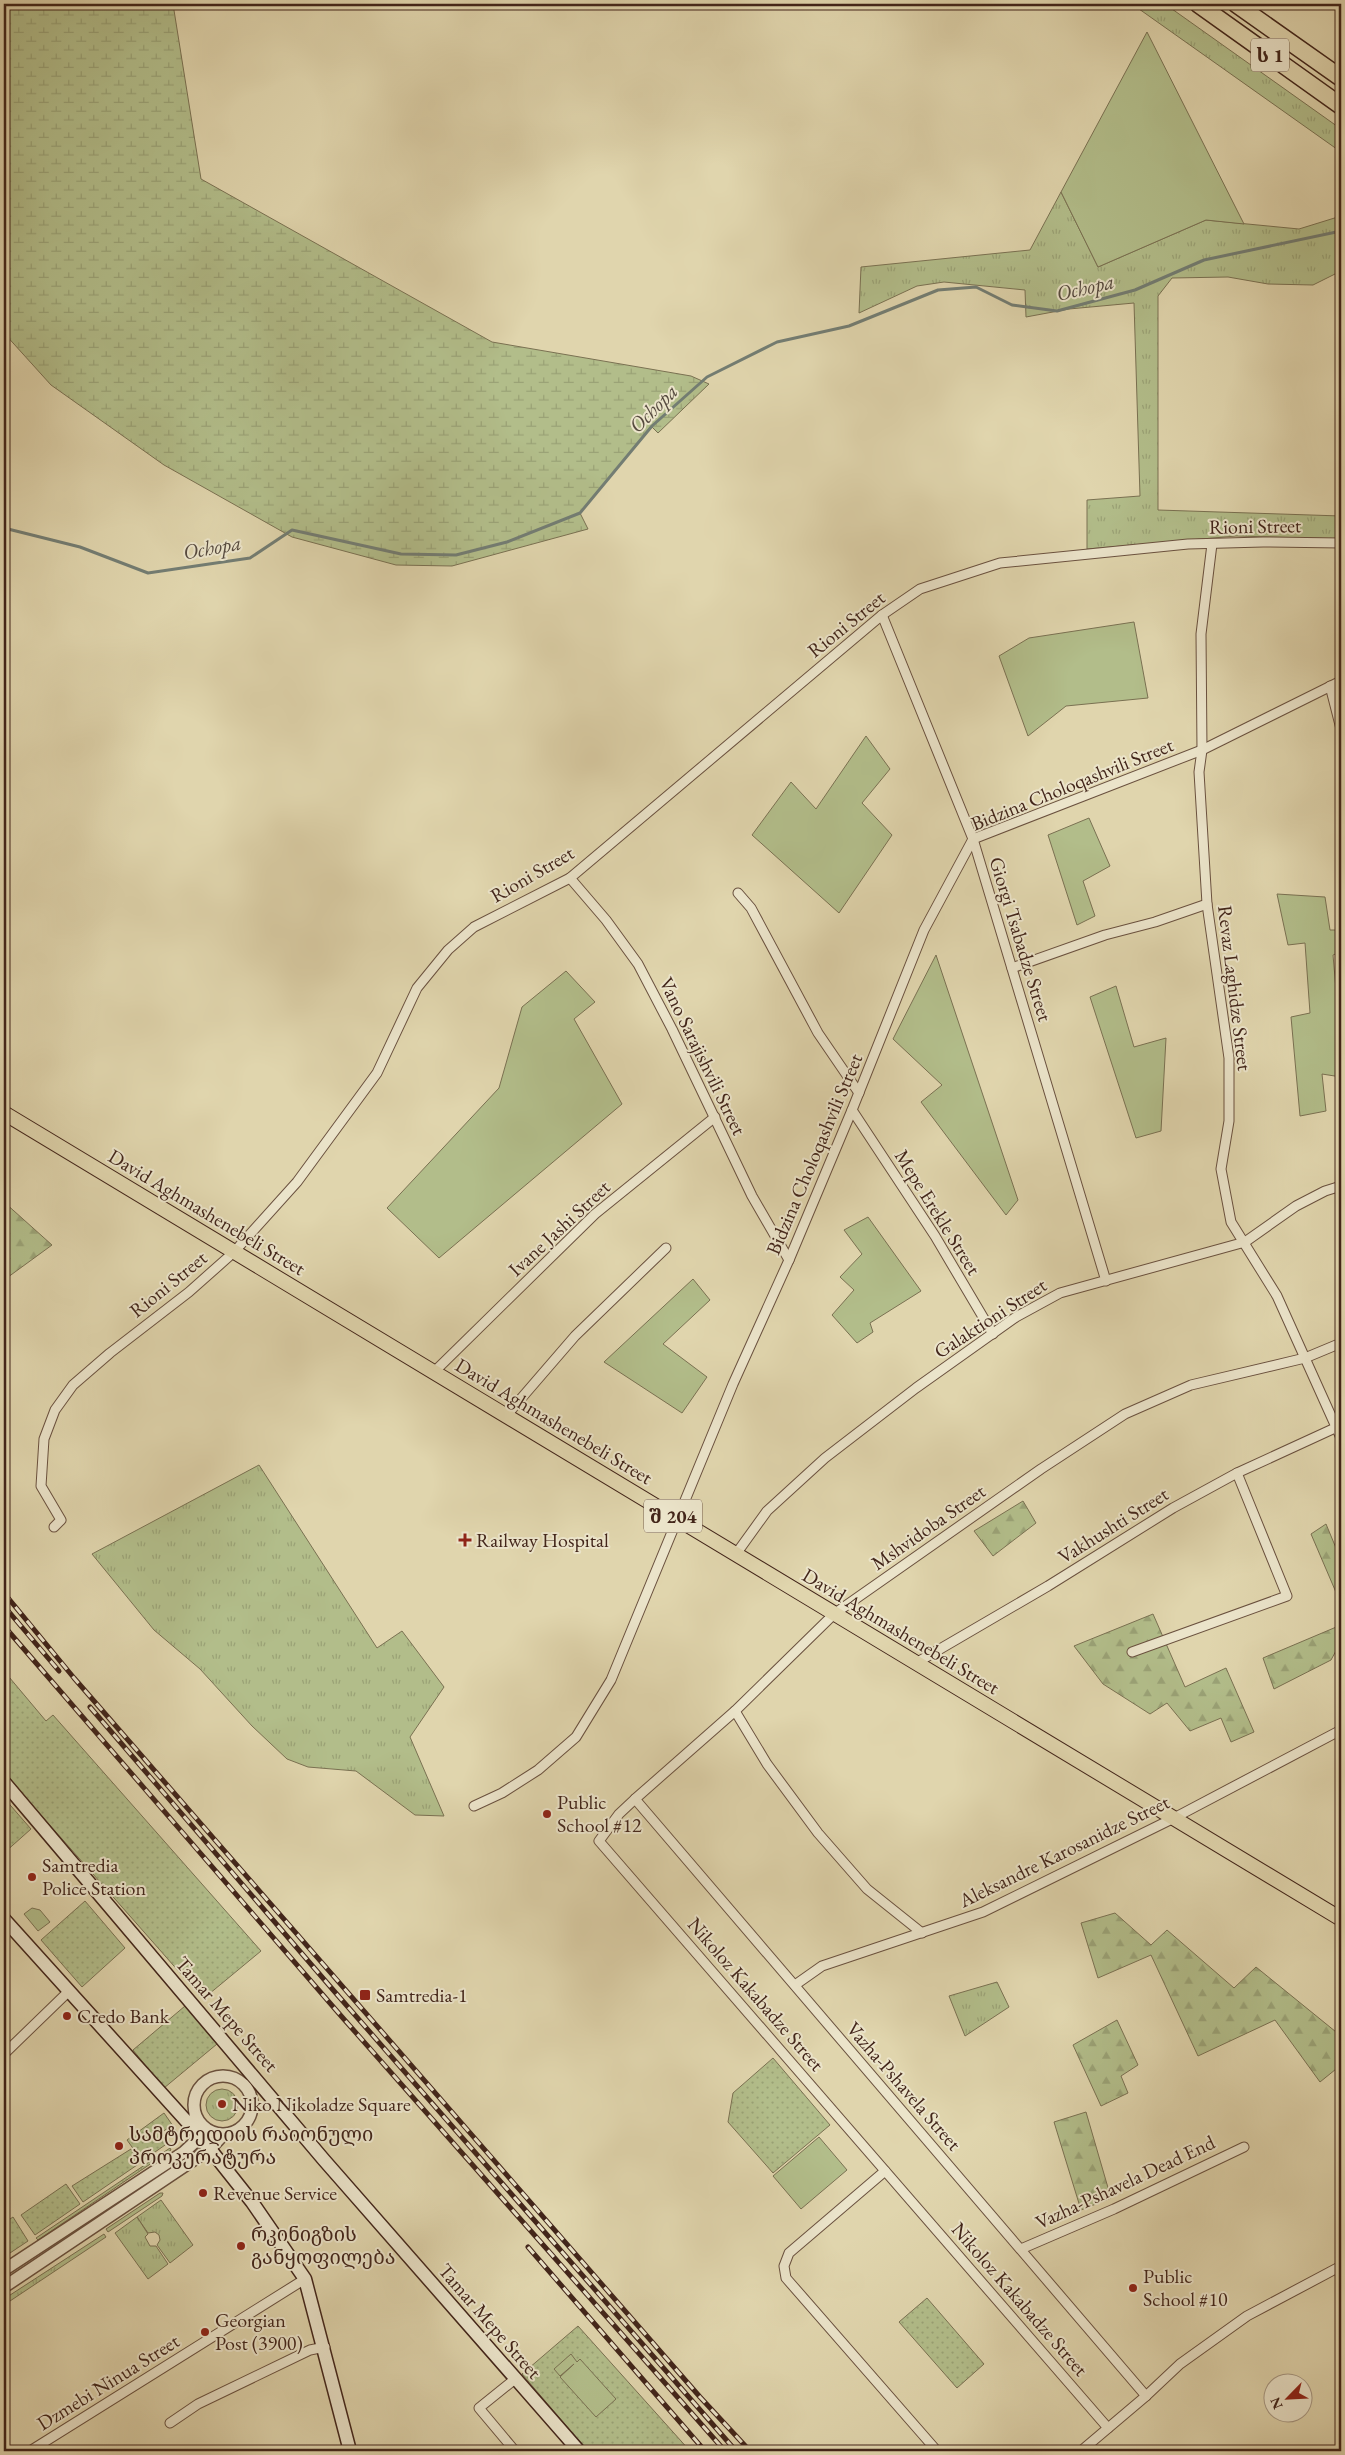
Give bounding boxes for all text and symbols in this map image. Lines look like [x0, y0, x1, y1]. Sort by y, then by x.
road number: ს 1 [1251, 38, 1289, 72]
water label: Ochopa [1053, 267, 1117, 307]
water label: Ochopa [623, 378, 683, 438]
street label: Rioni Street [1209, 512, 1302, 540]
water label: Ochopa [181, 529, 243, 565]
street label: Rioni Street [802, 584, 891, 663]
street label: Bidzina Choloqashvili Street [967, 731, 1178, 837]
street label: Rioni Street [485, 839, 579, 908]
street label: Giorgi Tsabadze Street [984, 854, 1059, 1025]
street label: Revaz Laghidze Street [1212, 904, 1258, 1073]
street label: Vano Sarajishvili Street [653, 973, 753, 1140]
street label: Bidzina Choloqashvili Street [760, 1049, 868, 1259]
street label: David Aghmashenebeli Street [104, 1143, 311, 1282]
street label: Mepe Erekle Street [889, 1144, 987, 1280]
street label: Ivane Jashi Street [503, 1174, 616, 1282]
street label: Rioni Street [124, 1244, 213, 1323]
street label: Galaktioni Street [929, 1272, 1052, 1364]
street label: David Aghmashenebeli Street [451, 1352, 658, 1491]
street label: Mshvidoba Street [866, 1478, 991, 1576]
street label: Vakhushti Street [1053, 1480, 1174, 1569]
road number: შ 204 [644, 1500, 702, 1532]
place label: Railway Hospital [476, 1527, 609, 1553]
marker: Railway Hospital [458, 1533, 472, 1547]
street label: David Aghmashenebeli Street [798, 1562, 1005, 1701]
street label: Aleksandre Karosanidze Street [954, 1788, 1174, 1914]
place label: Public School #12 [557, 1789, 642, 1838]
marker: Public School #12 [541, 1808, 553, 1820]
place label: Samtredia Police Station [42, 1852, 147, 1901]
marker: Samtredia Police Station [26, 1871, 38, 1883]
street label: Nikoloz Kakabadze Street [682, 1912, 831, 2077]
street label: Tamar Mepe Street [170, 1951, 285, 2078]
place label: Samtredia-1 [376, 1982, 467, 2008]
marker: Samtredia-1 [358, 1988, 372, 2002]
place label: Credo Bank [77, 2003, 170, 2029]
marker: Credo Bank [61, 2010, 73, 2022]
street label: Vazha-Pshavela Street [841, 2016, 968, 2156]
place label: Niko Nikoladze Square [232, 2091, 411, 2117]
marker: Niko Nikoladze Square [216, 2098, 228, 2110]
place label: სამტრედიის რაიონული პროკურატურა [129, 2121, 373, 2170]
street label: Vazha-Pshavela Dead End [1031, 2129, 1220, 2235]
marker: სამტრედიის რაიონული პროკურატურა [113, 2140, 125, 2152]
place label: Revenue Service [213, 2180, 337, 2206]
marker: Revenue Service [197, 2187, 209, 2199]
street label: Nikoloz Kakabadze Street [946, 2217, 1095, 2382]
place label: რკინიგზის განყოფილება [251, 2221, 396, 2270]
marker: რკინიგზის განყოფილება [235, 2240, 247, 2252]
street label: Tamar Mepe Street [433, 2258, 548, 2385]
place label: Public School #10 [1143, 2263, 1228, 2312]
marker: Public School #10 [1127, 2282, 1139, 2294]
place label: Georgian Post (3900) [215, 2307, 303, 2356]
marker: Georgian Post (3900) [199, 2326, 211, 2338]
street label: Dzmebi Ninua Street [32, 2327, 185, 2436]
north arrow [1262, 2372, 1312, 2422]
text: N [1265, 2394, 1287, 2412]

